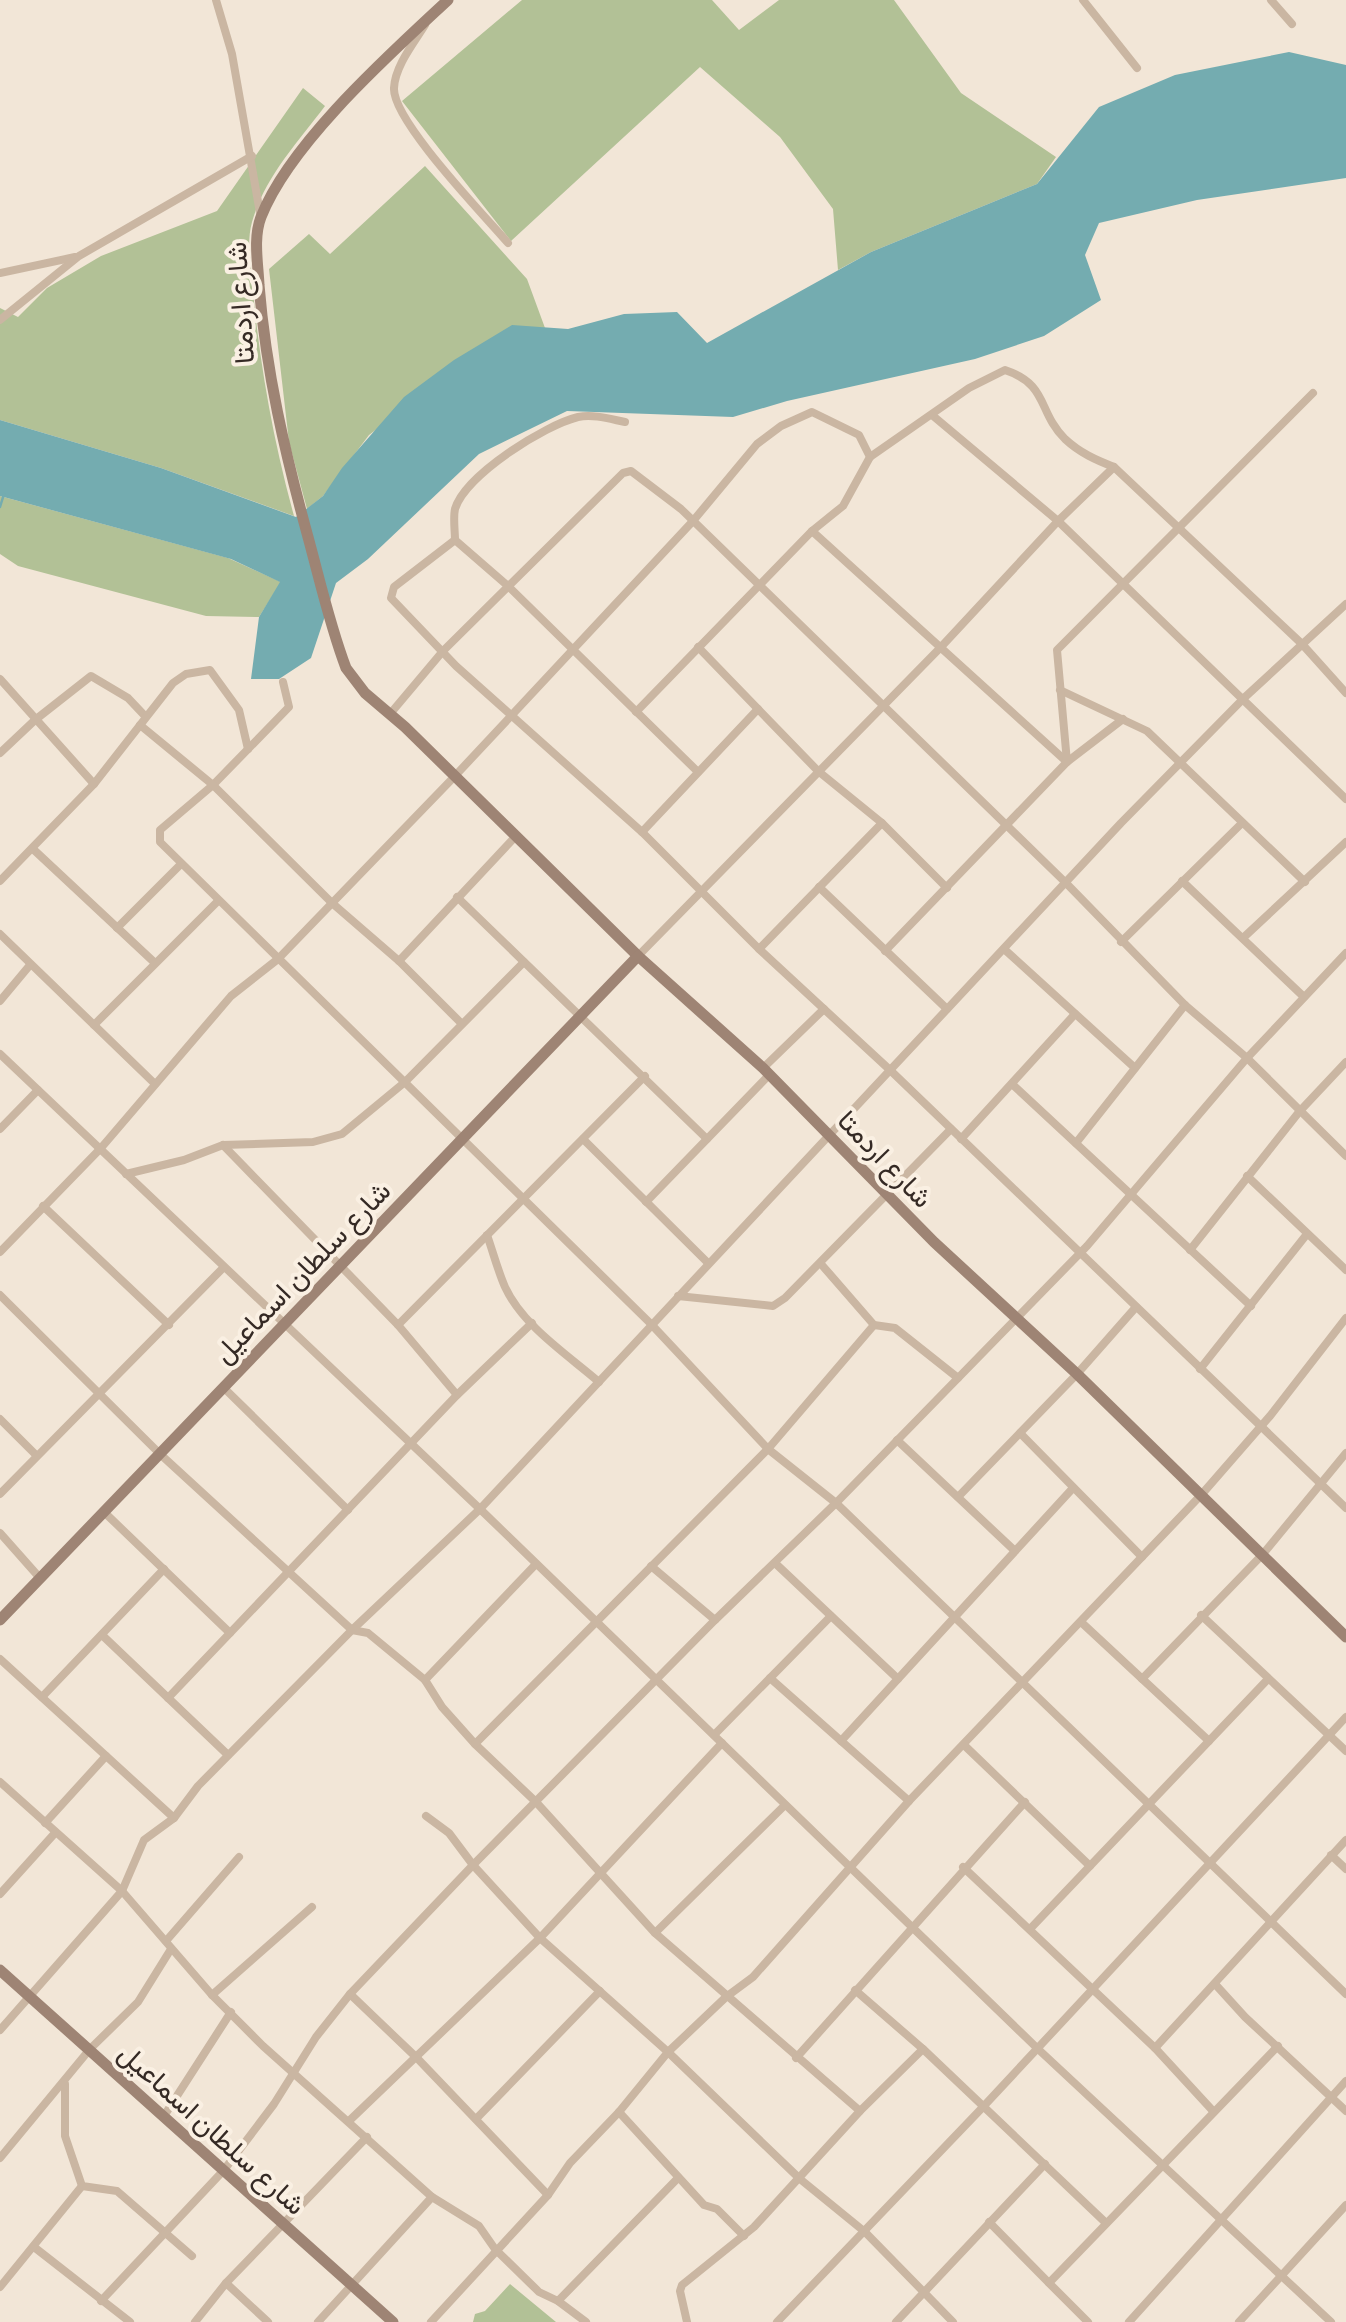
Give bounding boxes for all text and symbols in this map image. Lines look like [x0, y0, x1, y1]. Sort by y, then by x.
street label: شارع اردمتا [216, 241, 263, 365]
street label: شارع اردمتا [829, 1101, 942, 1216]
street label: شارع سلطان اسماعيل [204, 1171, 399, 1371]
street label: شارع سلطان اسماعيل [110, 2034, 315, 2223]

